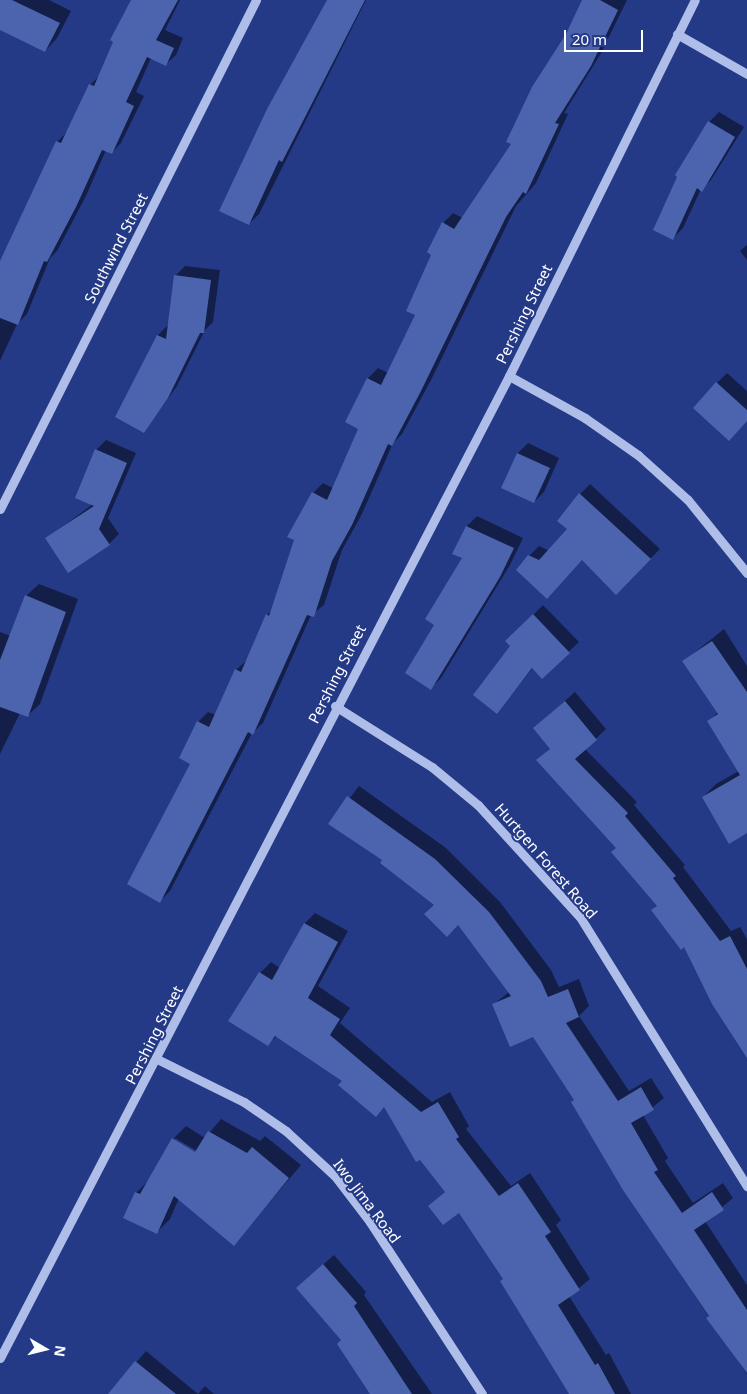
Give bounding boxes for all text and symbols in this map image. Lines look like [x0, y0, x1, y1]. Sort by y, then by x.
scale bar [567, 20, 646, 52]
text: 20 m [572, 29, 607, 49]
street label: Southwind Street [80, 190, 152, 306]
street label: Pershing Street [492, 261, 556, 367]
street label: Pershing Street [304, 622, 370, 726]
street label: Hurtgen Forest Road [491, 800, 601, 922]
street label: Pershing Street [121, 983, 187, 1087]
street label: Iwo Jima Road [330, 1156, 404, 1246]
north arrow [20, 1324, 70, 1374]
text: N [50, 1344, 71, 1358]

